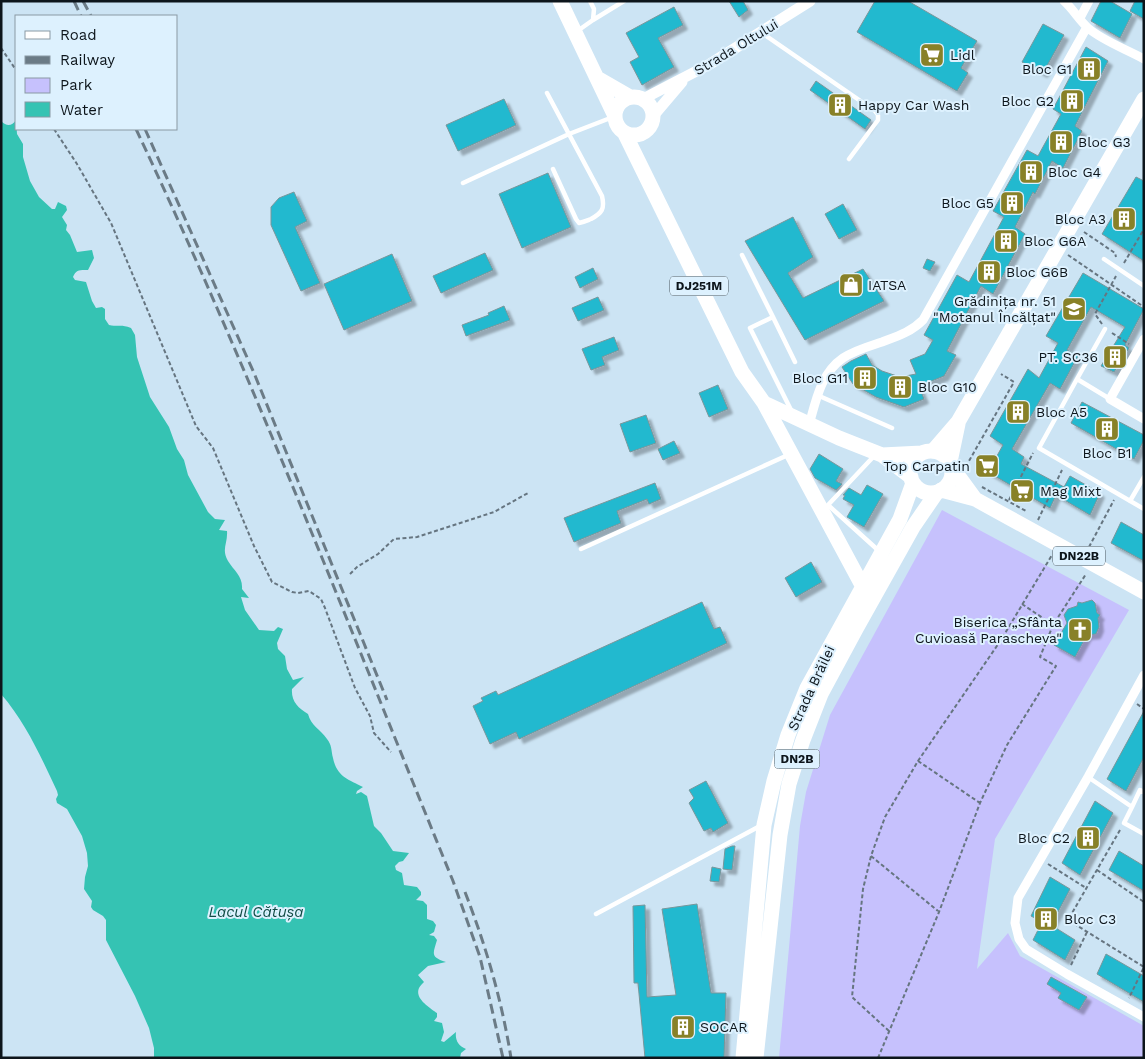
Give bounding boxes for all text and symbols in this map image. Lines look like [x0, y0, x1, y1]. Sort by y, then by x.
legend [15, 15, 178, 130]
street label: Strada Oltului [691, 16, 781, 78]
text: Road [60, 26, 97, 44]
supermarket icon: Lidl [919, 42, 945, 68]
place label: Lidl [950, 47, 976, 63]
text: Railway [60, 51, 115, 69]
building icon: Bloc G1 [1076, 56, 1102, 82]
place label: Bloc G1 [1022, 61, 1072, 77]
text: Park [60, 76, 93, 94]
building icon: Bloc G2 [1059, 88, 1085, 114]
building icon: Happy Car Wash [827, 92, 853, 118]
place label: Bloc G2 [1001, 93, 1054, 109]
place label: Happy Car Wash [858, 97, 969, 113]
text: Water [60, 101, 103, 119]
building icon: Bloc G3 [1048, 129, 1074, 155]
place label: Bloc G3 [1078, 134, 1131, 150]
building icon: Bloc G4 [1018, 159, 1044, 185]
place label: Bloc G4 [1048, 164, 1101, 180]
building icon: Bloc G5 [999, 190, 1025, 216]
place label: Bloc G5 [941, 195, 994, 211]
building icon: Bloc A3 [1111, 206, 1137, 232]
place label: Bloc A3 [1055, 211, 1106, 227]
building icon: Bloc G6A [993, 228, 1019, 254]
place label: Bloc G6A [1024, 233, 1086, 249]
building icon: Bloc G6B [976, 259, 1002, 285]
place label: Bloc G6B [1006, 264, 1068, 280]
shop icon: IATSA [838, 272, 864, 298]
road number: DJ251M [670, 276, 728, 296]
place label: IATSA [868, 277, 906, 293]
place label: Grădinița nr. 51 "Motanul Încălțat" [933, 293, 1056, 326]
school or university icon: Grădinița nr. 51 "Motanul Încălțat" [1061, 296, 1087, 322]
building icon: PT. SC36 [1102, 344, 1128, 370]
place label: PT. SC36 [1039, 349, 1098, 365]
building icon: Bloc G11 [852, 365, 878, 391]
place label: Bloc G11 [793, 370, 848, 386]
building icon: Bloc G10 [887, 374, 913, 400]
place label: Bloc G10 [918, 379, 977, 395]
building icon: Bloc A5 [1005, 399, 1031, 425]
place label: Bloc A5 [1036, 404, 1087, 420]
building icon: Bloc B1 [1094, 416, 1120, 442]
place label: Bloc B1 [1082, 445, 1132, 461]
supermarket icon: Top Carpatin [974, 453, 1000, 479]
place label: Top Carpatin [883, 458, 970, 474]
supermarket icon: Mag Mixt [1009, 478, 1035, 504]
place label: Mag Mixt [1040, 483, 1101, 499]
road number: DN22B [1053, 546, 1105, 566]
place label: Biserica „Sfânta Cuvioasă Parascheva" [915, 614, 1062, 646]
church icon: Biserica „Sfânta Cuvioasă Parascheva" [1067, 617, 1093, 643]
street label: Strada Brăilei [784, 643, 838, 733]
road number: DN2B [774, 750, 820, 769]
building icon: Bloc C2 [1075, 825, 1101, 851]
place label: Bloc C2 [1018, 830, 1070, 846]
water label: Lacul Cătușa [209, 903, 303, 921]
building icon: Bloc C3 [1033, 906, 1059, 932]
place label: Bloc C3 [1064, 911, 1116, 927]
building icon: SOCAR [670, 1014, 696, 1040]
place label: SOCAR [700, 1019, 748, 1035]

